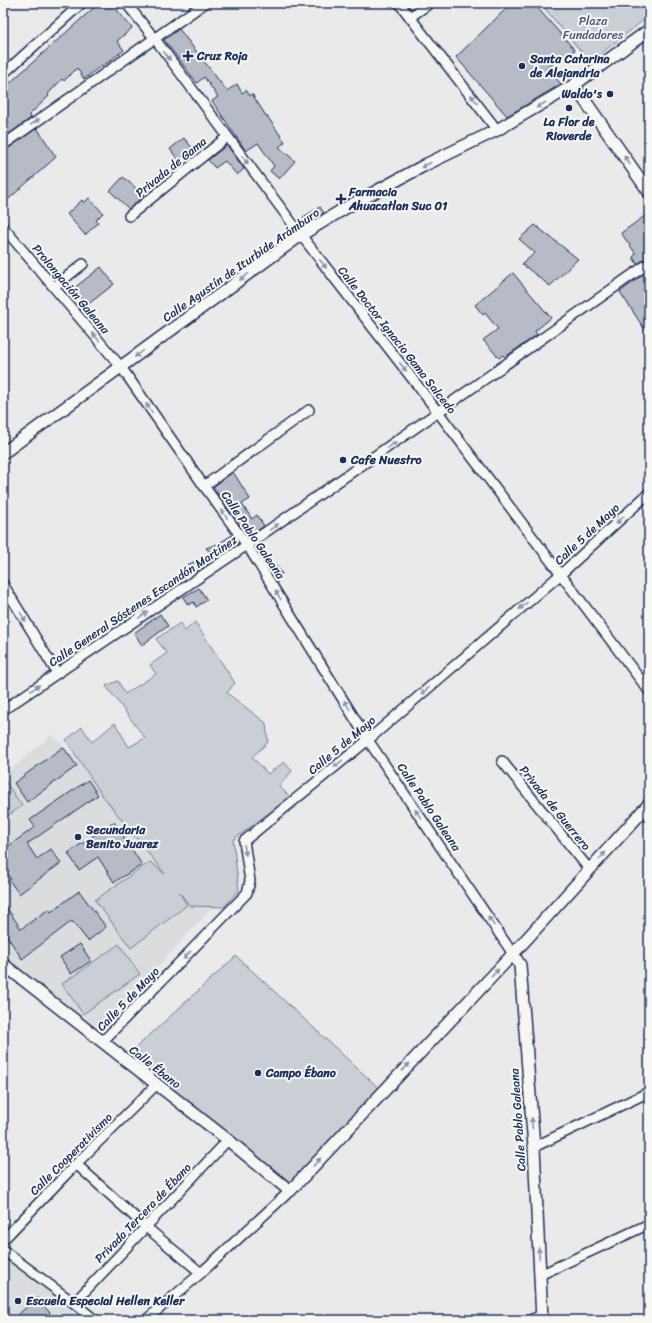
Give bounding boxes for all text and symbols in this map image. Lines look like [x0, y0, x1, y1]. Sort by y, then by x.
park label: Plaza Fundadores [563, 10, 624, 46]
place label: Cruz Roja [196, 45, 249, 67]
place label: Santa Catarina de Alejandria [529, 48, 610, 84]
marker: Cruz Roja [182, 50, 194, 62]
one-way arrow [163, 51, 171, 61]
marker: Santa Catarina de Alejandria [517, 61, 527, 71]
place label: Waldo's [561, 83, 603, 105]
marker: Waldo's [605, 89, 615, 99]
one-way arrow [469, 93, 478, 104]
one-way arrow [535, 101, 547, 108]
marker: La Flor de Rioverde [564, 103, 574, 113]
place label: La Flor de Rioverde [544, 111, 595, 147]
one-way arrow [30, 118, 40, 126]
street label: Privada de Gama [130, 131, 212, 203]
one-way arrow [241, 155, 249, 165]
one-way arrow [623, 155, 631, 165]
one-way arrow [420, 162, 431, 168]
place label: Farmacia Ahuacatlan Suc 01 [348, 181, 447, 217]
marker: Farmacia Ahuacatlan Suc 01 [336, 194, 346, 204]
street label: Calle Agustín de Iturbide Arámburo [158, 202, 324, 328]
street label: Prolongación Galeana [26, 239, 116, 340]
one-way arrow [319, 258, 327, 269]
street label: Calle Doctor Ignacio Gama Salcedo [332, 261, 462, 419]
one-way arrow [239, 273, 249, 281]
one-way arrow [92, 332, 101, 343]
one-way arrow [134, 350, 145, 358]
one-way arrow [399, 361, 407, 372]
one-way arrow [145, 402, 153, 413]
one-way arrow [387, 441, 397, 449]
place label: Cafe Nuestro [350, 449, 422, 471]
marker: Cafe Nuestro [338, 455, 348, 465]
street label: Calle Pablo Galeana [215, 486, 291, 585]
street label: Calle 5 de Mayo [549, 497, 625, 571]
one-way arrow [220, 509, 228, 519]
one-way arrow [615, 515, 625, 524]
one-way arrow [269, 523, 279, 531]
street label: Calle General Sóstenes Escandón Martínez [44, 529, 242, 673]
one-way arrow [274, 590, 282, 600]
one-way arrow [518, 602, 529, 611]
one-way arrow [138, 611, 148, 619]
one-way arrow [19, 612, 27, 622]
one-way arrow [30, 684, 40, 692]
one-way arrow [420, 686, 429, 695]
one-way arrow [343, 699, 350, 711]
street label: Calle 5 de Mayo [303, 710, 381, 780]
street label: Calle Pablo Galeana [391, 758, 467, 857]
one-way arrow [332, 760, 343, 769]
street label: Privada de Guerrero [513, 760, 597, 856]
one-way arrow [414, 809, 422, 819]
place label: Secundaria Benito Juarez [85, 819, 160, 855]
marker: Secundaria Benito Juarez [73, 832, 83, 842]
one-way arrow [242, 844, 248, 856]
one-way arrow [597, 851, 606, 861]
one-way arrow [487, 916, 495, 927]
one-way arrow [182, 950, 192, 960]
street label: Calle 5 de Mayo [91, 961, 165, 1037]
one-way arrow [490, 968, 500, 978]
street label: Calle Ébano [124, 1039, 186, 1095]
place label: Campo Ébano [265, 1062, 337, 1084]
one-way arrow [401, 1063, 410, 1072]
street label: Calle Pablo Galeana [503, 1067, 533, 1172]
marker: Campo Ébano [253, 1068, 263, 1078]
street label: Calle Cooperativismo [24, 1107, 118, 1201]
one-way arrow [528, 1117, 535, 1129]
one-way arrow [312, 1157, 322, 1167]
street label: Privada Tercera de Ébano [89, 1158, 197, 1268]
one-way arrow [535, 1247, 542, 1259]
place label: Escuela Especial Hellen Keller [26, 1290, 185, 1312]
marker: Escuela Especial Hellen Keller [13, 1296, 23, 1306]

